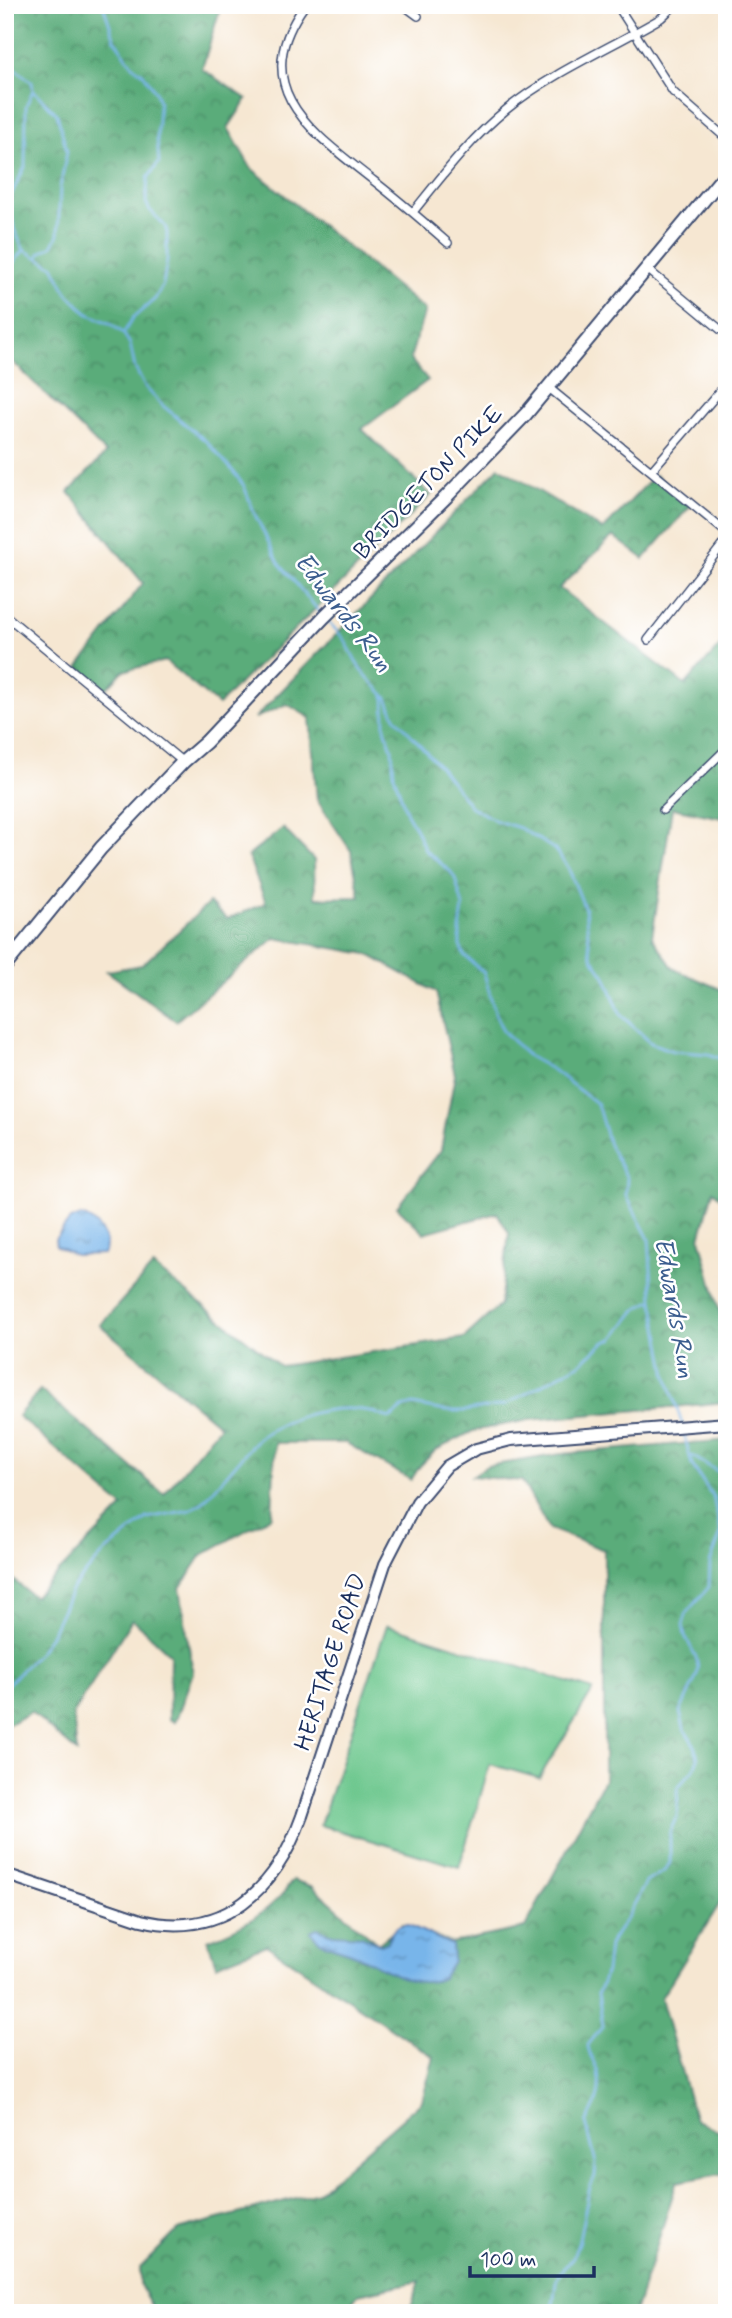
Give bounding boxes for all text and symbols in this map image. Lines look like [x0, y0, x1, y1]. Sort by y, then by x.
street label: BRIDGETON PIKE [347, 399, 511, 567]
water label: Edwards Run [286, 547, 400, 679]
water label: Edwards Run [645, 1235, 703, 1381]
street label: HERITAGE ROAD [288, 1569, 374, 1755]
scale bar [470, 2234, 594, 2278]
text: 100 m [480, 2246, 536, 2274]

